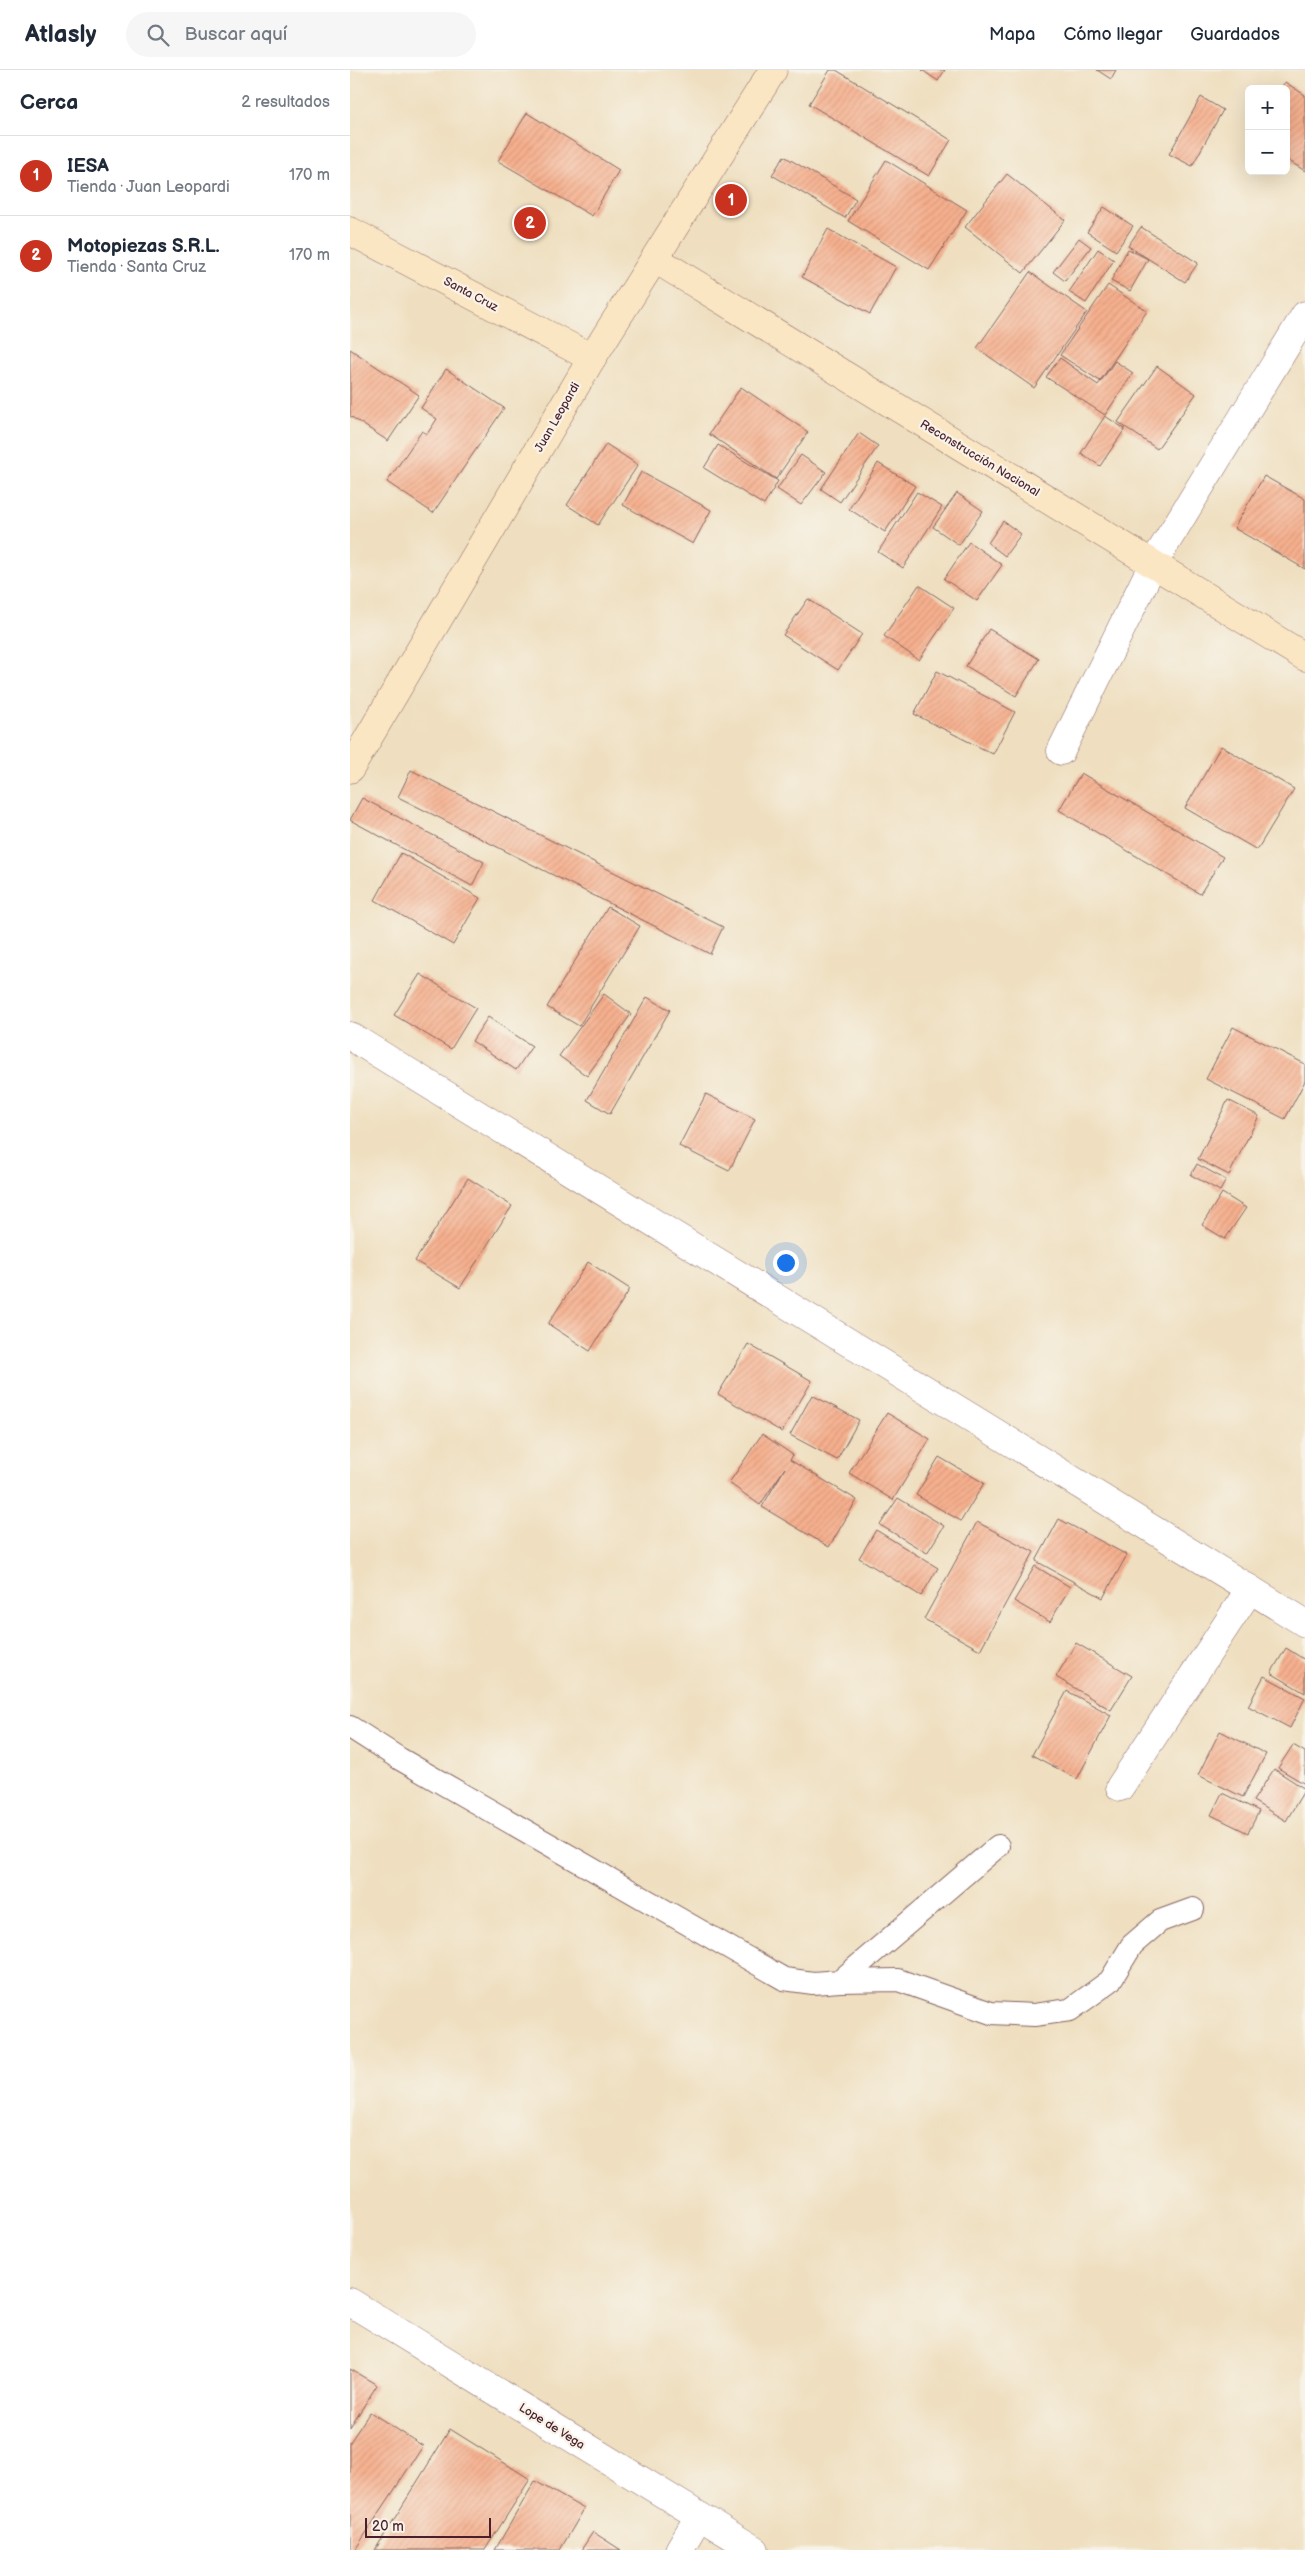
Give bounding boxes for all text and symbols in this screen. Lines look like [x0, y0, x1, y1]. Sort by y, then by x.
search box [126, 12, 476, 57]
text: Atlasly [25, 20, 96, 49]
icon: search [144, 21, 172, 49]
text: Buscar aquí [184, 23, 287, 46]
text: Mapa [989, 24, 1035, 45]
text: Cómo llegar [1063, 24, 1162, 45]
text: Guardados [1190, 24, 1280, 45]
map controls [1245, 85, 1290, 175]
button: + [1245, 85, 1290, 130]
text: Cerca [20, 90, 78, 115]
text: 2 resultados [241, 93, 330, 112]
button: − [1245, 130, 1290, 175]
text: IESA [67, 155, 109, 178]
text: 1 [33, 166, 39, 185]
text: 170 m [289, 166, 330, 185]
text: Tienda · Juan Leopardi [67, 178, 230, 197]
pin: 1 [715, 181, 747, 219]
pin: 2 [514, 204, 546, 242]
text: Motopiezas S.R.L. [67, 235, 220, 258]
text: 2 [31, 246, 41, 265]
text: 170 m [289, 246, 330, 265]
text: Tienda · Santa Cruz [67, 258, 206, 277]
street label: Santa Cruz [441, 274, 501, 315]
street label: Juan Leopardi [532, 380, 583, 455]
street label: Reconstrucción Nacional [917, 417, 1042, 500]
your location [773, 1250, 799, 1276]
street label: Lope de Vega [516, 2400, 588, 2453]
scale bar [365, 2515, 491, 2538]
text: 20 m [372, 2518, 404, 2535]

